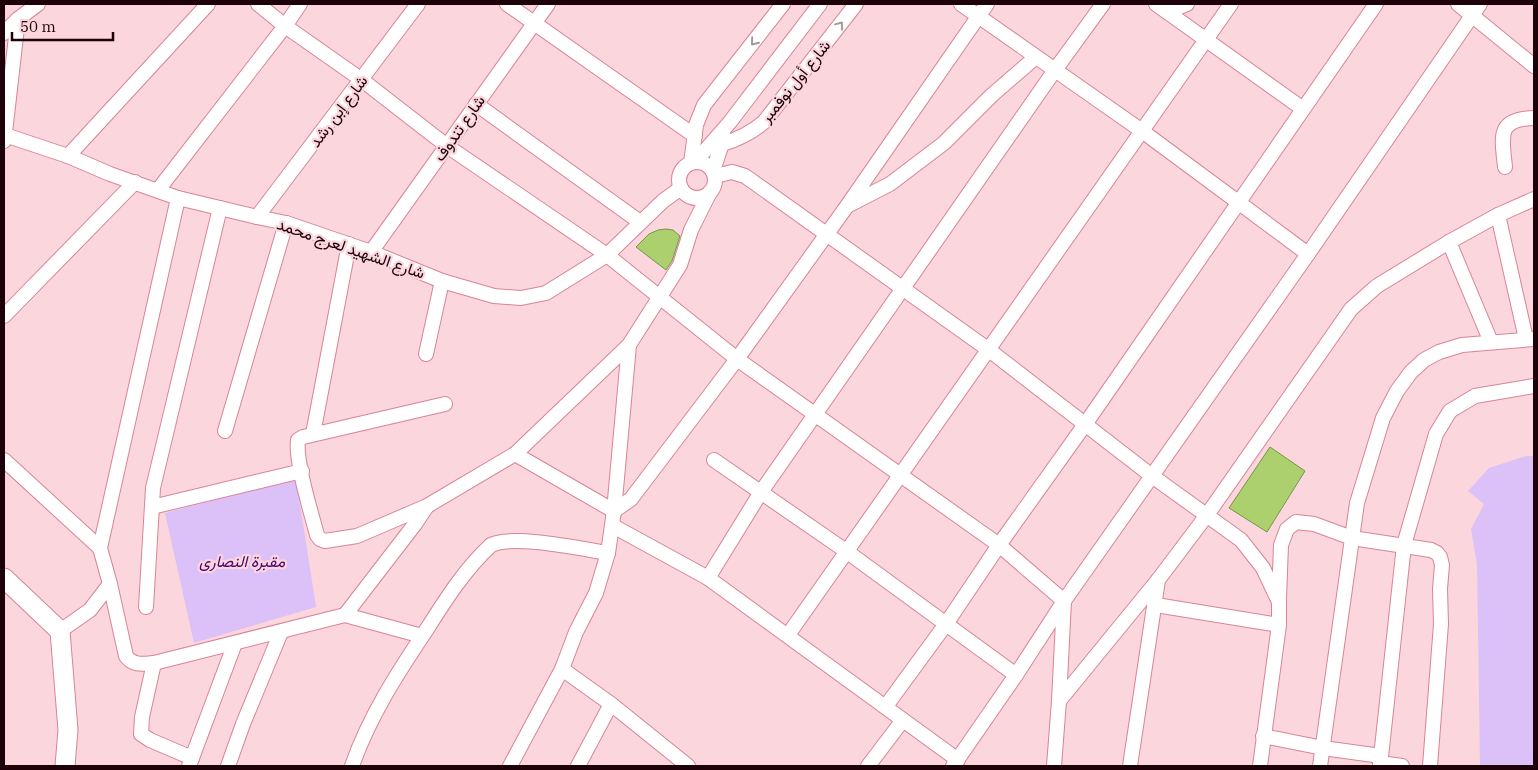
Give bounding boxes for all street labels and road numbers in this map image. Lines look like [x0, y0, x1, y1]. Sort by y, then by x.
street label: شارع أول نوفمبر [755, 36, 836, 128]
street label: شارع إبن رشد [304, 71, 373, 152]
street label: شارع تندوف [429, 91, 491, 166]
street label: شارع الشهيد لعرج محمد [274, 213, 428, 285]

